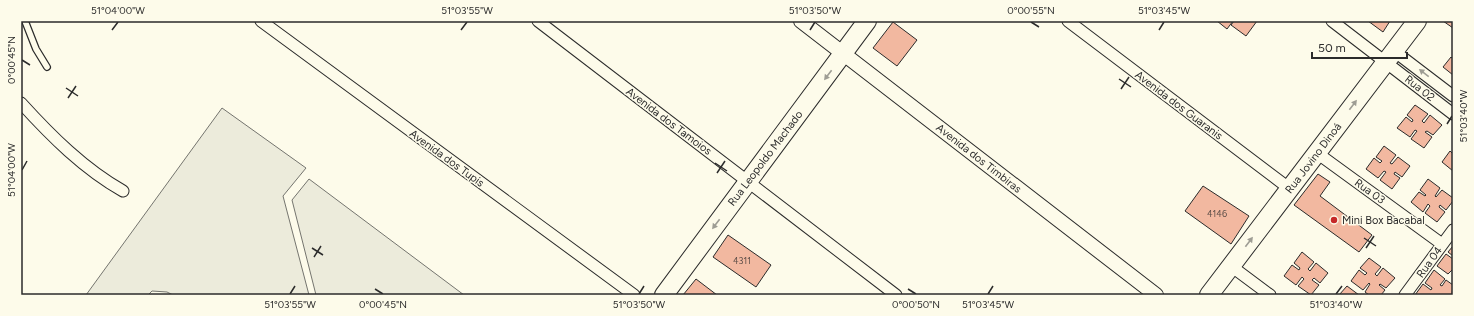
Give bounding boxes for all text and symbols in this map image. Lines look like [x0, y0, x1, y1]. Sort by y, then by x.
text: 51°04'00"W [91, 4, 145, 17]
text: 51°03'55"W [441, 4, 493, 17]
text: 51°03'50"W [789, 4, 842, 17]
text: 0°00'55"N [1007, 4, 1055, 17]
text: 51°03'45"W [1138, 4, 1190, 17]
scale bar [1312, 34, 1407, 60]
text: 0°00'45"N [5, 36, 18, 84]
text: 50 m [1318, 41, 1346, 55]
street label: Avenida dos Guaranis [1132, 68, 1225, 143]
one-way arrow [1418, 69, 1429, 77]
one-way arrow [824, 70, 832, 80]
street label: Rua 02 [1402, 73, 1437, 104]
street label: Avenida dos Tamoios [623, 85, 714, 158]
text: 51°03'40"W [1457, 89, 1470, 142]
one-way arrow [1349, 99, 1357, 110]
street label: Rua Leopoldo Machado [725, 108, 805, 208]
street label: Rua Jovino Dinoá [1283, 120, 1344, 196]
street label: Avenida dos Timbiras [934, 121, 1024, 196]
street label: Avenida dos Tupis [407, 127, 487, 190]
text: 51°04'00"W [5, 143, 18, 197]
street label: Rua 03 [1352, 176, 1387, 207]
house number: 4146 [1207, 208, 1227, 219]
place label: Mini Box Bacabal [1342, 214, 1425, 227]
marker: Mini Box Bacabal [1329, 215, 1339, 225]
one-way arrow [712, 219, 720, 229]
one-way arrow [1245, 236, 1254, 247]
street label: Rua 04 [1414, 244, 1445, 280]
house number: 4311 [733, 255, 751, 266]
text: 51°03'55"W [264, 298, 316, 311]
text: 0°00'45"N [359, 298, 407, 311]
text: 51°03'50"W [613, 298, 666, 311]
text: 0°00'50"N [892, 298, 940, 311]
text: 51°03'45"W [962, 298, 1014, 311]
text: 51°03'40"W [1310, 298, 1363, 311]

